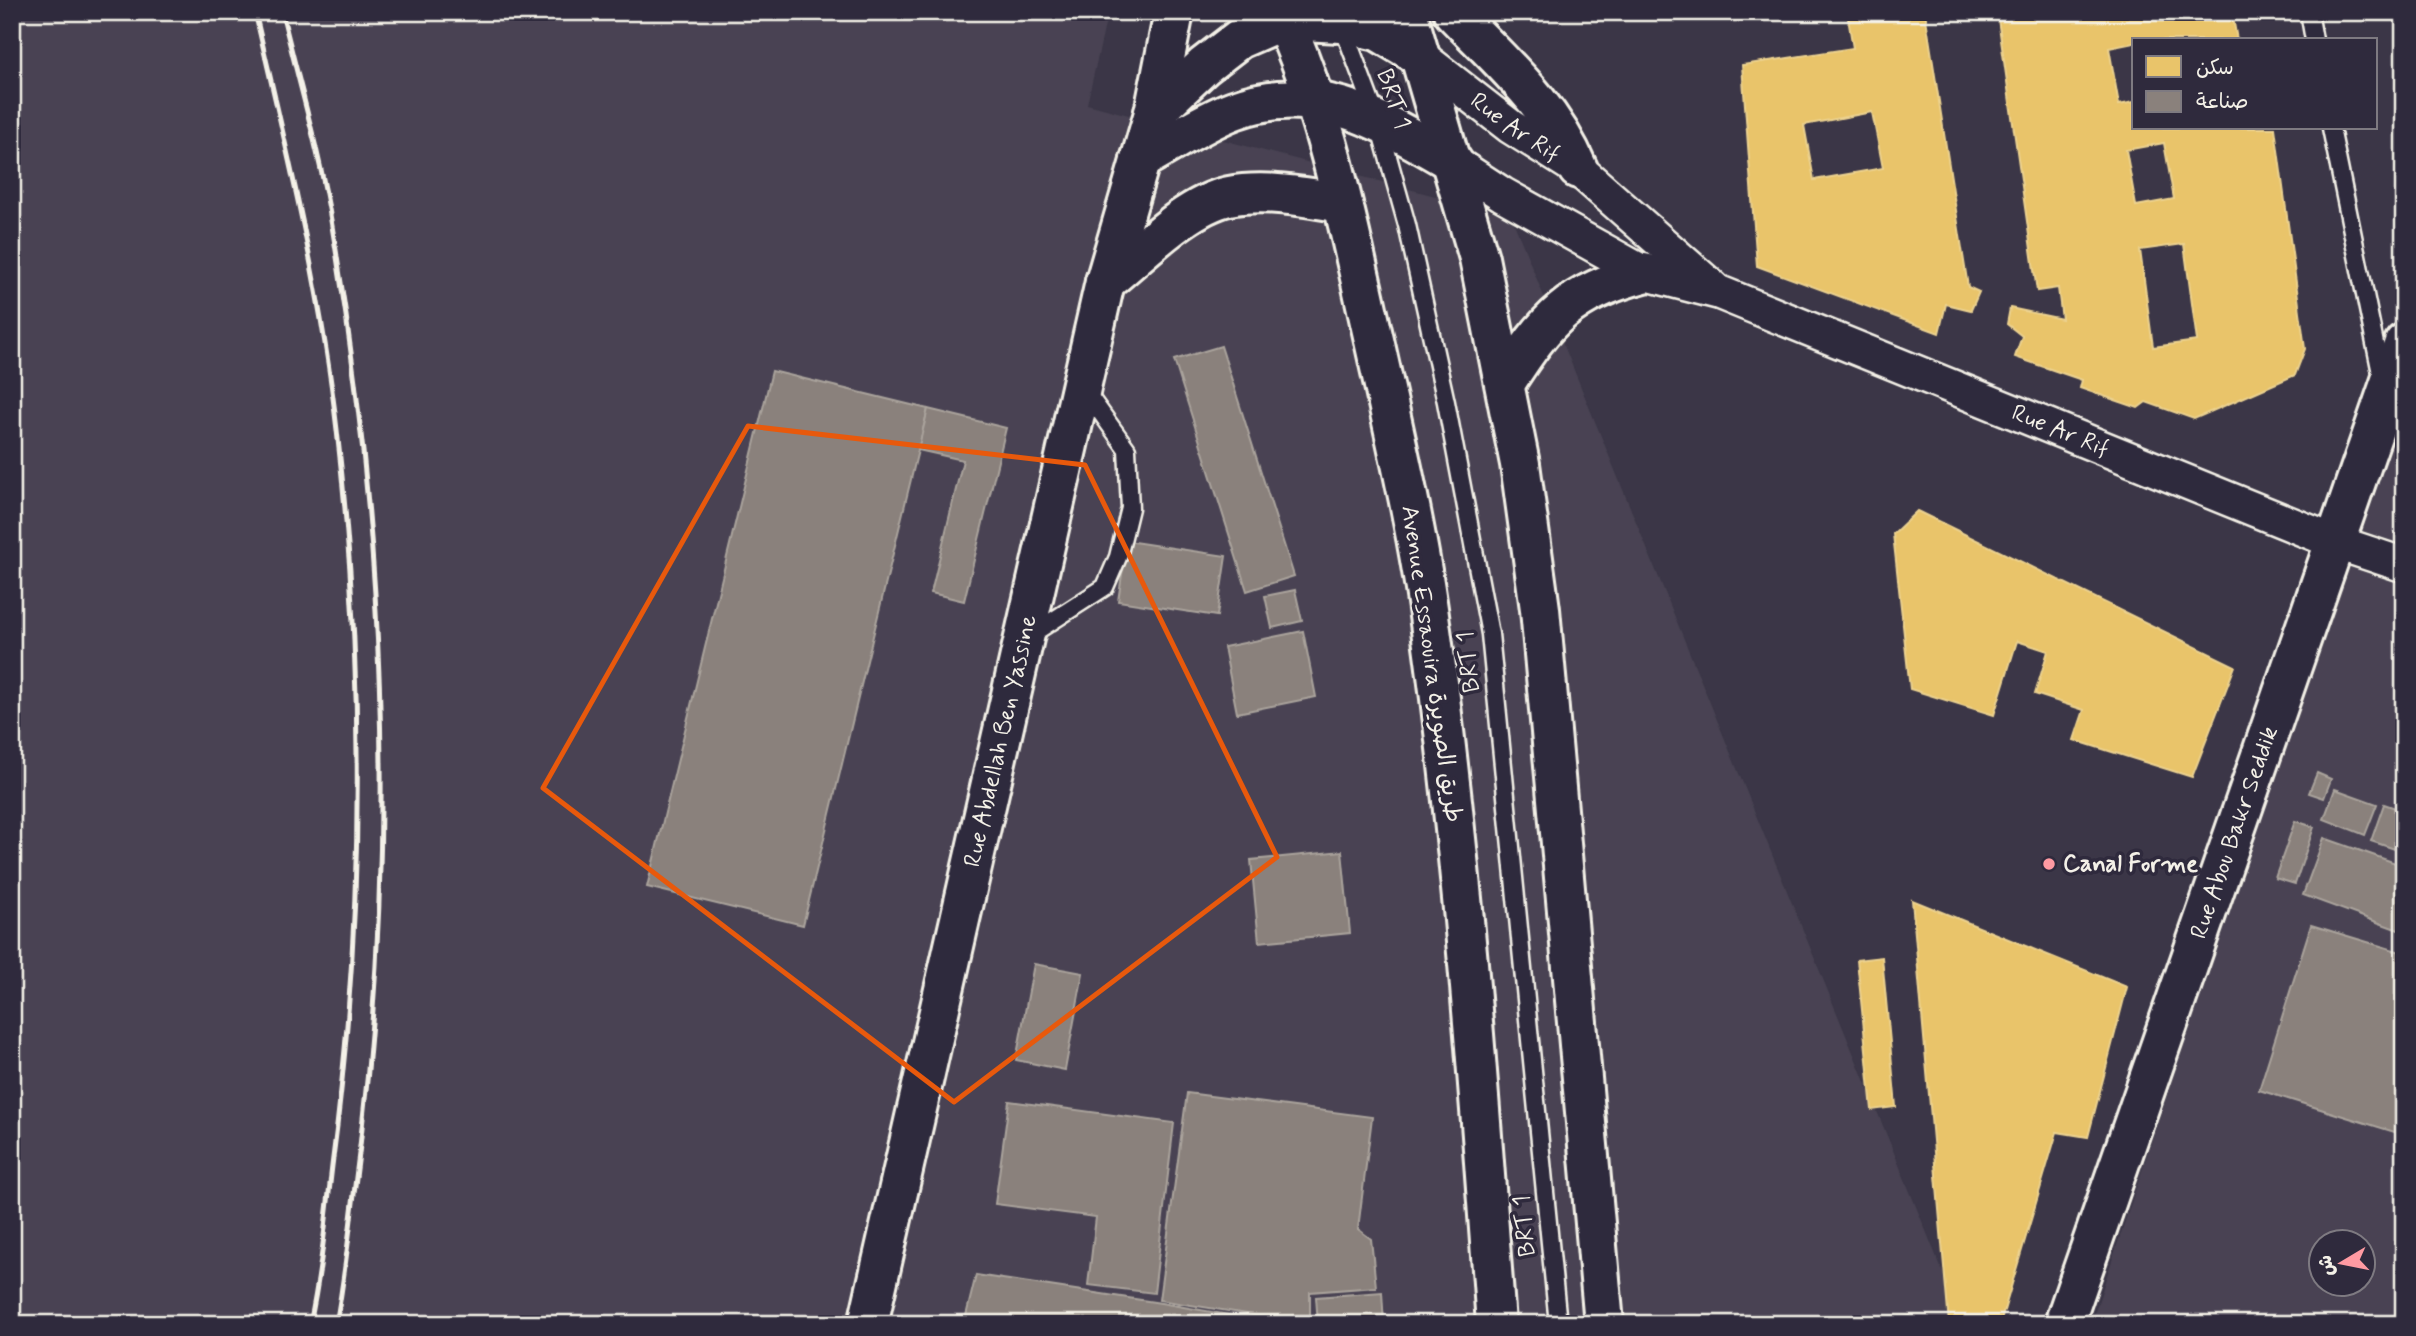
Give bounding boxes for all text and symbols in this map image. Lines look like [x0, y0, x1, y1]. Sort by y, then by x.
legend [2132, 38, 2378, 130]
text: سكن [2196, 54, 2234, 82]
street label: BRT 1 [1368, 65, 1418, 133]
street label: Rue Ar Rif [1464, 85, 1566, 169]
text: صناعة [2196, 88, 2249, 116]
street label: Rue Ar Rif [2007, 397, 2114, 464]
street label: Avenue Essaouira طريق الصويرة [1393, 503, 1469, 825]
street label: Rue Abdellah Ben Yassine [957, 612, 1044, 870]
street label: BRT 1 [1450, 629, 1488, 695]
street label: Rue Abou Bakr Seddik [2183, 722, 2285, 943]
place label: Canal Forme [2063, 849, 2198, 880]
marker: Canal Forme [2041, 856, 2057, 872]
street label: BRT 1 [1506, 1194, 1544, 1258]
north arrow [2308, 1228, 2378, 1298]
text: ش [2313, 1253, 2341, 1278]

